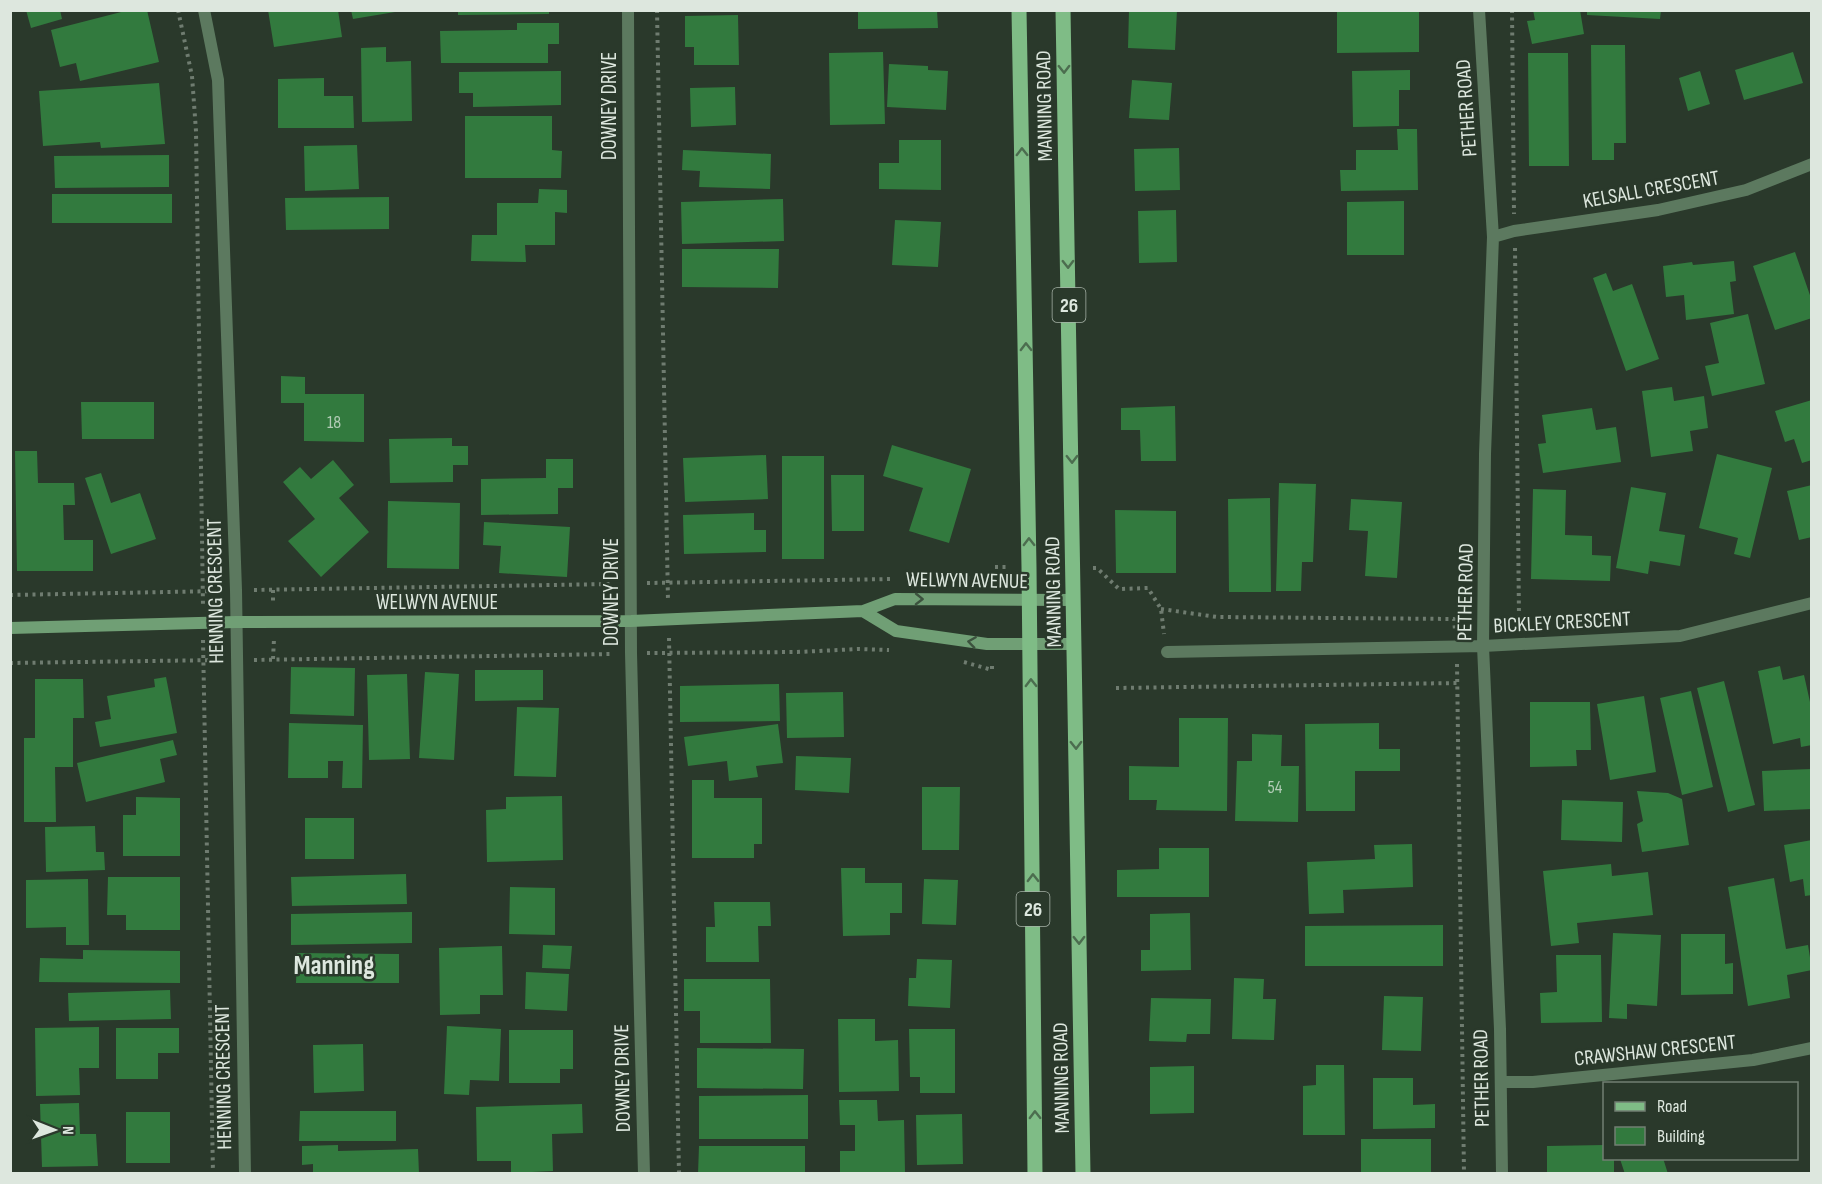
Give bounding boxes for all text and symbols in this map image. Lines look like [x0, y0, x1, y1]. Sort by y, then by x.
street label: MANNING ROAD [1031, 50, 1058, 162]
street label: DOWNEY DRIVE [597, 52, 622, 160]
street label: PETHER ROAD [1451, 58, 1482, 157]
one-way arrow [1058, 64, 1070, 73]
one-way arrow [1016, 147, 1028, 156]
street label: KELSALL CRESCENT [1581, 165, 1722, 214]
one-way arrow [1062, 259, 1074, 268]
road number: 26 [1052, 288, 1086, 322]
one-way arrow [1019, 342, 1032, 351]
house number: 18 [327, 412, 341, 433]
one-way arrow [1065, 454, 1078, 463]
street label: HENNING CRESCENT [202, 518, 229, 664]
street label: MANNING ROAD [1040, 536, 1067, 648]
one-way arrow [1023, 537, 1035, 546]
street label: DOWNEY DRIVE [599, 538, 624, 646]
street label: PETHER ROAD [1452, 543, 1479, 641]
street label: WELWYN AVENUE [906, 567, 1028, 594]
street label: WELWYN AVENUE [376, 590, 498, 615]
one-way arrow [914, 593, 923, 605]
street label: BICKLEY CRESCENT [1493, 606, 1632, 639]
one-way arrow [967, 637, 977, 649]
one-way arrow [1025, 679, 1037, 688]
one-way arrow [1070, 740, 1082, 749]
house number: 54 [1268, 777, 1283, 798]
one-way arrow [1026, 874, 1039, 883]
road number: 26 [1016, 892, 1050, 926]
one-way arrow [1073, 935, 1086, 944]
district label: Manning [294, 950, 375, 982]
street label: HENNING CRESCENT [210, 1004, 237, 1150]
street label: MANNING ROAD [1048, 1022, 1075, 1134]
street label: DOWNEY DRIVE [609, 1024, 636, 1132]
street label: PETHER ROAD [1468, 1029, 1495, 1127]
street label: CRAWSHAW CRESCENT [1573, 1030, 1738, 1071]
legend [1603, 1082, 1798, 1160]
text: Road [1657, 1096, 1687, 1117]
north arrow [24, 1100, 84, 1160]
one-way arrow [1029, 1111, 1041, 1120]
text: N [58, 1126, 77, 1135]
text: Building [1657, 1126, 1705, 1147]

